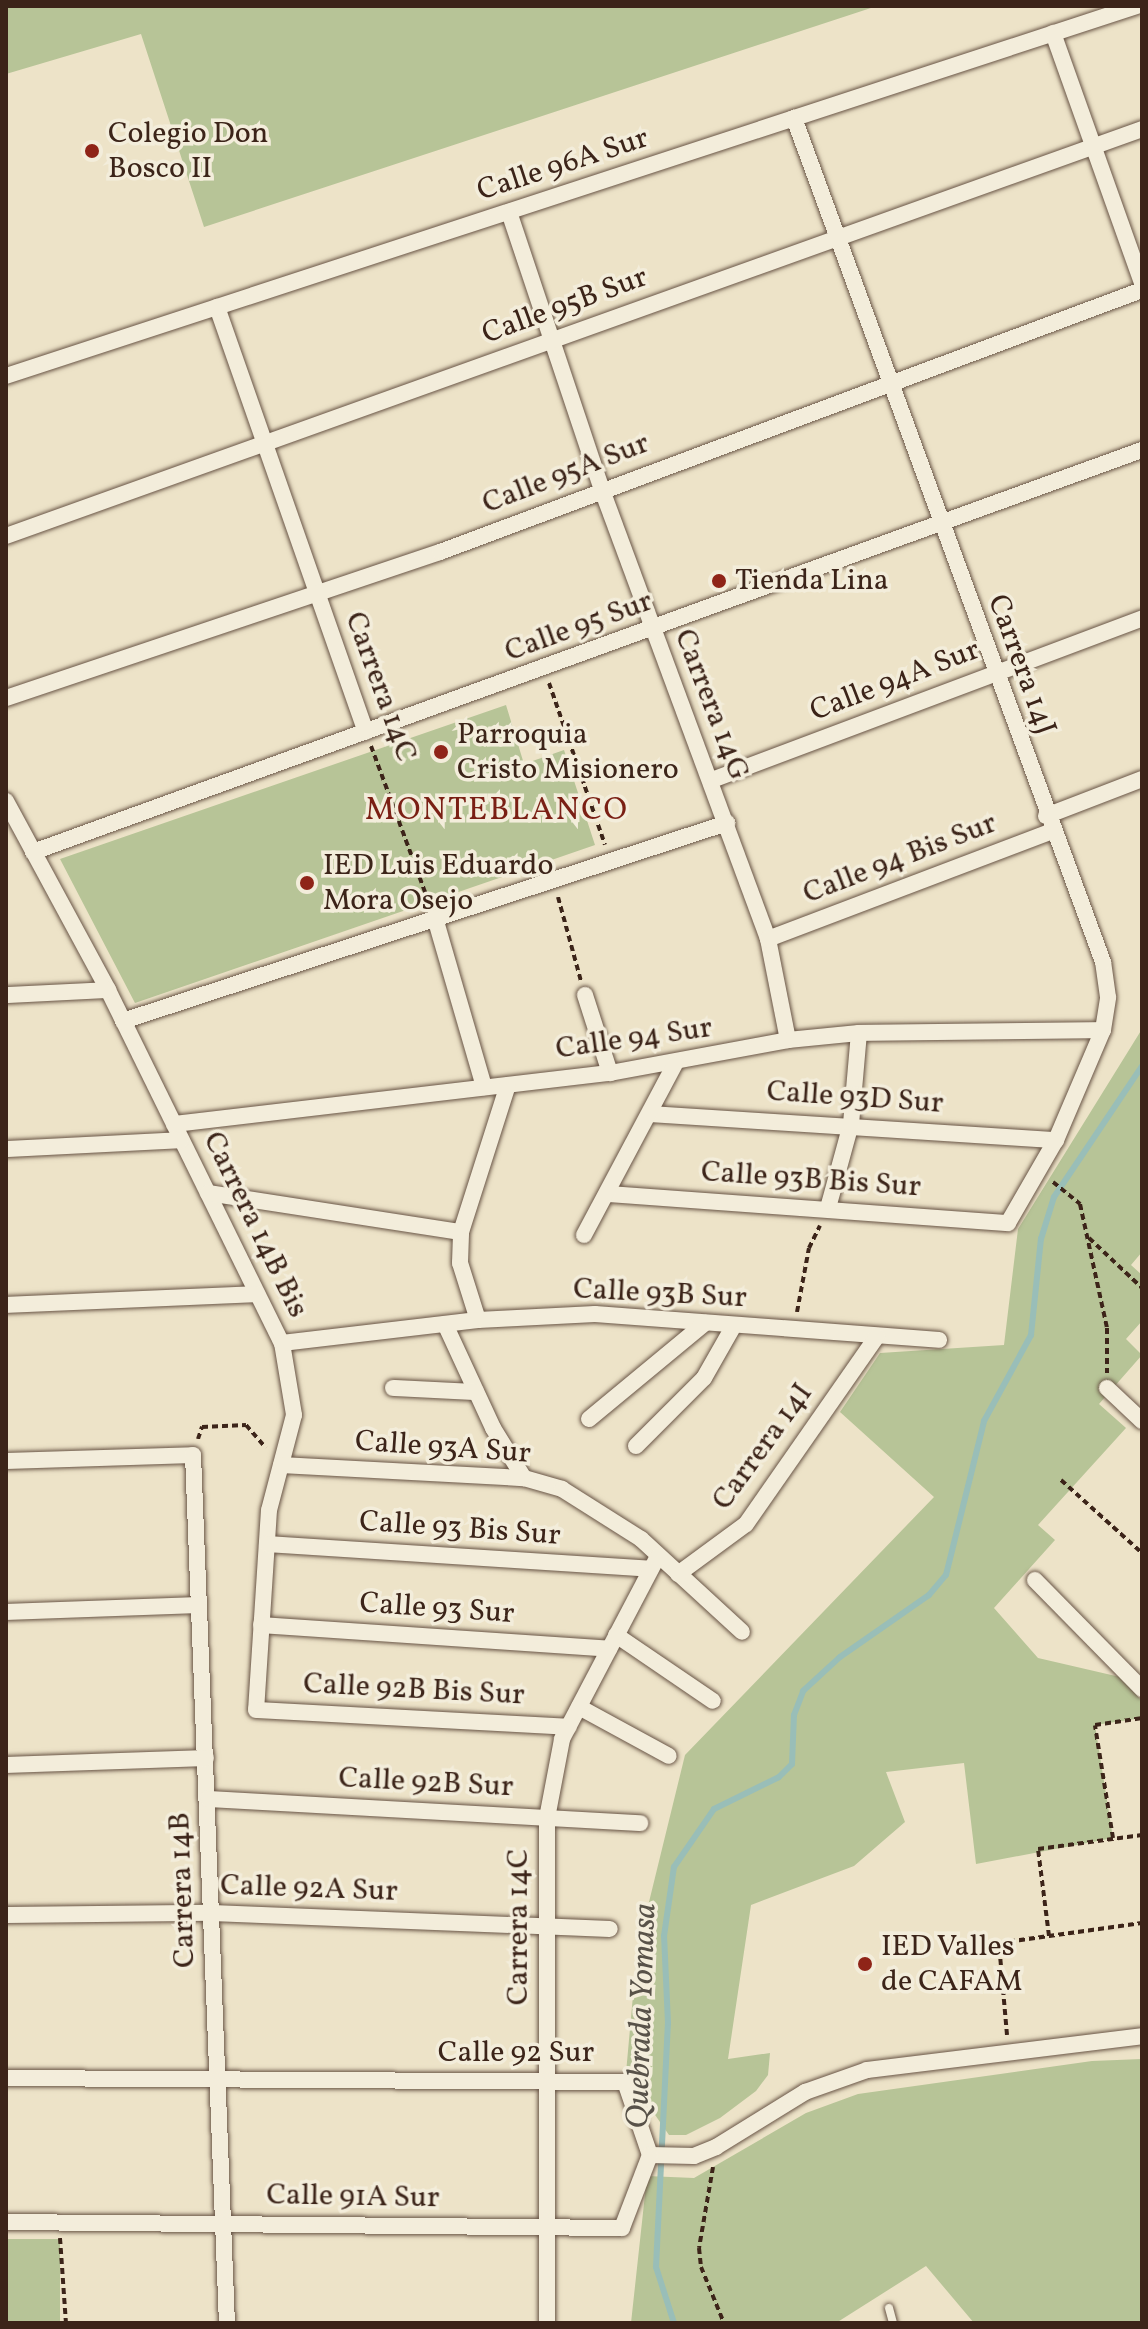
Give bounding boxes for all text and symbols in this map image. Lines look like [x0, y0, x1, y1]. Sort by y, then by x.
place label: Colegio Don Bosco II [108, 116, 269, 186]
street label: Calle 96A Sur [473, 120, 653, 210]
marker: Colegio Don Bosco II [83, 142, 101, 160]
street label: Calle 95B Sur [477, 259, 653, 353]
street label: Calle 95A Sur [478, 426, 654, 522]
place label: Tienda Lina [735, 563, 889, 599]
marker: Tienda Lina [710, 572, 728, 590]
street label: Calle 95 Sur [500, 584, 658, 670]
street label: Carrera 14J [979, 590, 1063, 740]
street label: Carrera 14C [336, 607, 424, 767]
street label: Carrera 14G [666, 624, 756, 786]
street label: Calle 94A Sur [805, 632, 985, 730]
place label: Parroquia Cristo Misionero [457, 717, 679, 788]
marker: Parroquia Cristo Misionero [432, 743, 450, 761]
district label: MONTEBLANCO [365, 792, 629, 830]
street label: Calle 94 Bis Sur [798, 806, 1002, 912]
place label: IED Luis Eduardo Mora Osejo [323, 848, 553, 918]
marker: IED Luis Eduardo Mora Osejo [298, 874, 316, 892]
street label: Calle 94 Sur [554, 1010, 714, 1068]
street label: Calle 93D Sur [765, 1074, 945, 1122]
street label: Carrera 14B Bis [195, 1126, 315, 1324]
street label: Calle 93B Bis Sur [700, 1154, 922, 1206]
street label: Calle 93B Sur [572, 1271, 748, 1317]
street label: Carrera 14I [705, 1377, 821, 1517]
street label: Calle 93A Sur [354, 1424, 532, 1472]
street label: Calle 93 Bis Sur [358, 1504, 562, 1554]
street label: Calle 93 Sur [358, 1586, 516, 1632]
street label: Calle 92B Bis Sur [302, 1666, 526, 1714]
street label: Calle 92B Sur [338, 1760, 514, 1806]
street label: Carrera 14B [162, 1812, 204, 1968]
street label: Carrera 14C [501, 1849, 537, 2005]
street label: Calle 92A Sur [220, 1868, 398, 1910]
water label: Quebrada Yomasa [620, 1903, 666, 2129]
place label: IED Valles de CAFAM [881, 1929, 1022, 2000]
marker: IED Valles de CAFAM [856, 1955, 874, 1973]
street label: Calle 92 Sur [438, 2035, 594, 2071]
street label: Calle 91A Sur [266, 2177, 440, 2217]

